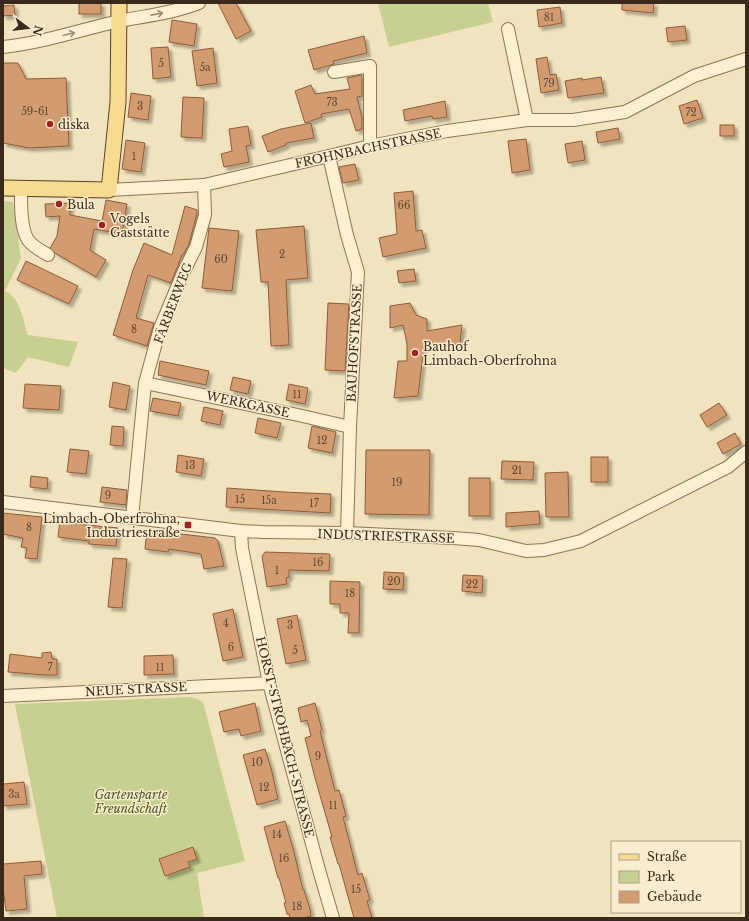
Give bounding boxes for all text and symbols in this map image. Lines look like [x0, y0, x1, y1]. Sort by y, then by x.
north arrow [8, 8, 48, 48]
one-way arrow [150, 9, 163, 17]
house number: 81 [544, 11, 554, 24]
text: N [29, 24, 46, 38]
one-way arrow [62, 30, 75, 37]
house number: 5 [158, 57, 164, 70]
house number: 5a [199, 61, 211, 74]
house number: 79 [543, 77, 555, 90]
house number: 73 [326, 96, 338, 109]
house number: 3 [137, 100, 143, 113]
house number: 59-61 [21, 105, 49, 118]
house number: 72 [685, 106, 697, 119]
place label: diska [58, 117, 90, 132]
marker: diska [45, 119, 55, 129]
street label: FROHNBACHSTRASSE [293, 125, 443, 171]
house number: 1 [132, 150, 136, 163]
place label: Bula [67, 197, 95, 212]
marker: Bula [54, 199, 64, 209]
house number: 66 [398, 199, 410, 212]
place label: Vogels Gaststätte [109, 211, 170, 240]
marker: Vogels Gaststätte [97, 220, 107, 230]
house number: 2 [279, 248, 285, 261]
house number: 60 [214, 253, 228, 266]
street label: FÄRBERWEG [150, 259, 196, 346]
street label: BAUHOFSTRASSE [343, 283, 365, 403]
house number: 8 [131, 323, 137, 336]
place label: Bauhof Limbach-Oberfrohna [423, 339, 557, 368]
marker: Bauhof Limbach-Oberfrohna [410, 348, 420, 358]
street label: WERKGASSE [204, 388, 291, 420]
house number: 11 [293, 388, 301, 401]
house number: 12 [317, 434, 327, 447]
house number: 13 [185, 459, 195, 472]
house number: 21 [512, 464, 522, 477]
house number: 19 [392, 476, 402, 489]
house number: 9 [105, 489, 111, 502]
house number: 15 [235, 493, 245, 506]
house number: 15a [261, 494, 277, 507]
house number: 17 [309, 497, 320, 510]
place label: Limbach-Oberfrohna, Industriestraße [43, 511, 180, 540]
marker: Limbach-Oberfrohna, Industriestraße [183, 520, 193, 530]
house number: 8 [26, 521, 32, 534]
street label: INDUSTRIESTRASSE [317, 526, 455, 546]
house number: 16 [313, 556, 323, 569]
house number: 1 [275, 564, 279, 577]
house number: 20 [387, 575, 401, 588]
house number: 22 [466, 578, 478, 591]
house number: 18 [345, 587, 355, 600]
house number: 4 [223, 617, 229, 630]
house number: 3 [287, 619, 293, 632]
street label: HORST-STROHBACH-STRASSE [253, 635, 317, 839]
house number: 6 [228, 641, 234, 654]
house number: 5 [292, 644, 298, 657]
house number: 7 [47, 661, 53, 674]
house number: 11 [156, 661, 164, 674]
street label: NEUE STRASSE [85, 679, 188, 699]
house number: 9 [315, 750, 321, 763]
house number: 10 [251, 756, 263, 769]
house number: 12 [259, 781, 269, 794]
park label: Gartensparte Freundschaft [94, 787, 168, 816]
house number: 3a [8, 788, 20, 801]
house number: 11 [329, 799, 337, 812]
house number: 14 [272, 828, 282, 841]
legend [611, 841, 741, 913]
text: Straße [647, 849, 687, 864]
house number: 16 [279, 852, 289, 865]
text: Park [647, 869, 675, 884]
house number: 15 [351, 883, 361, 896]
text: Gebäude [647, 889, 702, 904]
house number: 18 [292, 900, 302, 913]

